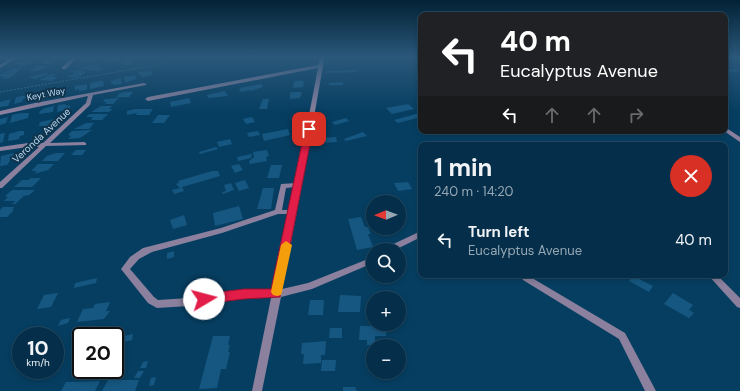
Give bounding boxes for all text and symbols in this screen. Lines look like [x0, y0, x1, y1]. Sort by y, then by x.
text: 40 m [500, 23, 571, 60]
icon: left [434, 28, 486, 80]
text: Eucalyptus Avenue [500, 59, 658, 83]
street label: Keyt Way [26, 84, 66, 104]
icon: left [499, 104, 521, 126]
icon: ahead [541, 104, 563, 126]
icon: ahead [583, 104, 605, 126]
icon: right [625, 104, 647, 126]
street label: Veronda Avenue [9, 105, 74, 166]
pin [292, 112, 326, 146]
icon: arrive [298, 118, 320, 140]
text: 1 min [434, 152, 492, 183]
button: close [670, 155, 712, 197]
text: 240 m · 14:20 [434, 183, 513, 200]
north arrow [366, 195, 406, 235]
map controls [366, 195, 406, 379]
text: Turn left [468, 222, 529, 242]
icon: left [434, 229, 456, 251]
text: 40 m [675, 230, 712, 250]
text: Eucalyptus Avenue [468, 242, 582, 259]
button: search [366, 243, 406, 283]
position arrow [183, 278, 225, 320]
button: + [366, 291, 406, 331]
speed limit sign: 20 [72, 327, 124, 379]
text: 10 [27, 335, 49, 361]
button: − [366, 339, 406, 379]
text: km/h [26, 356, 50, 369]

